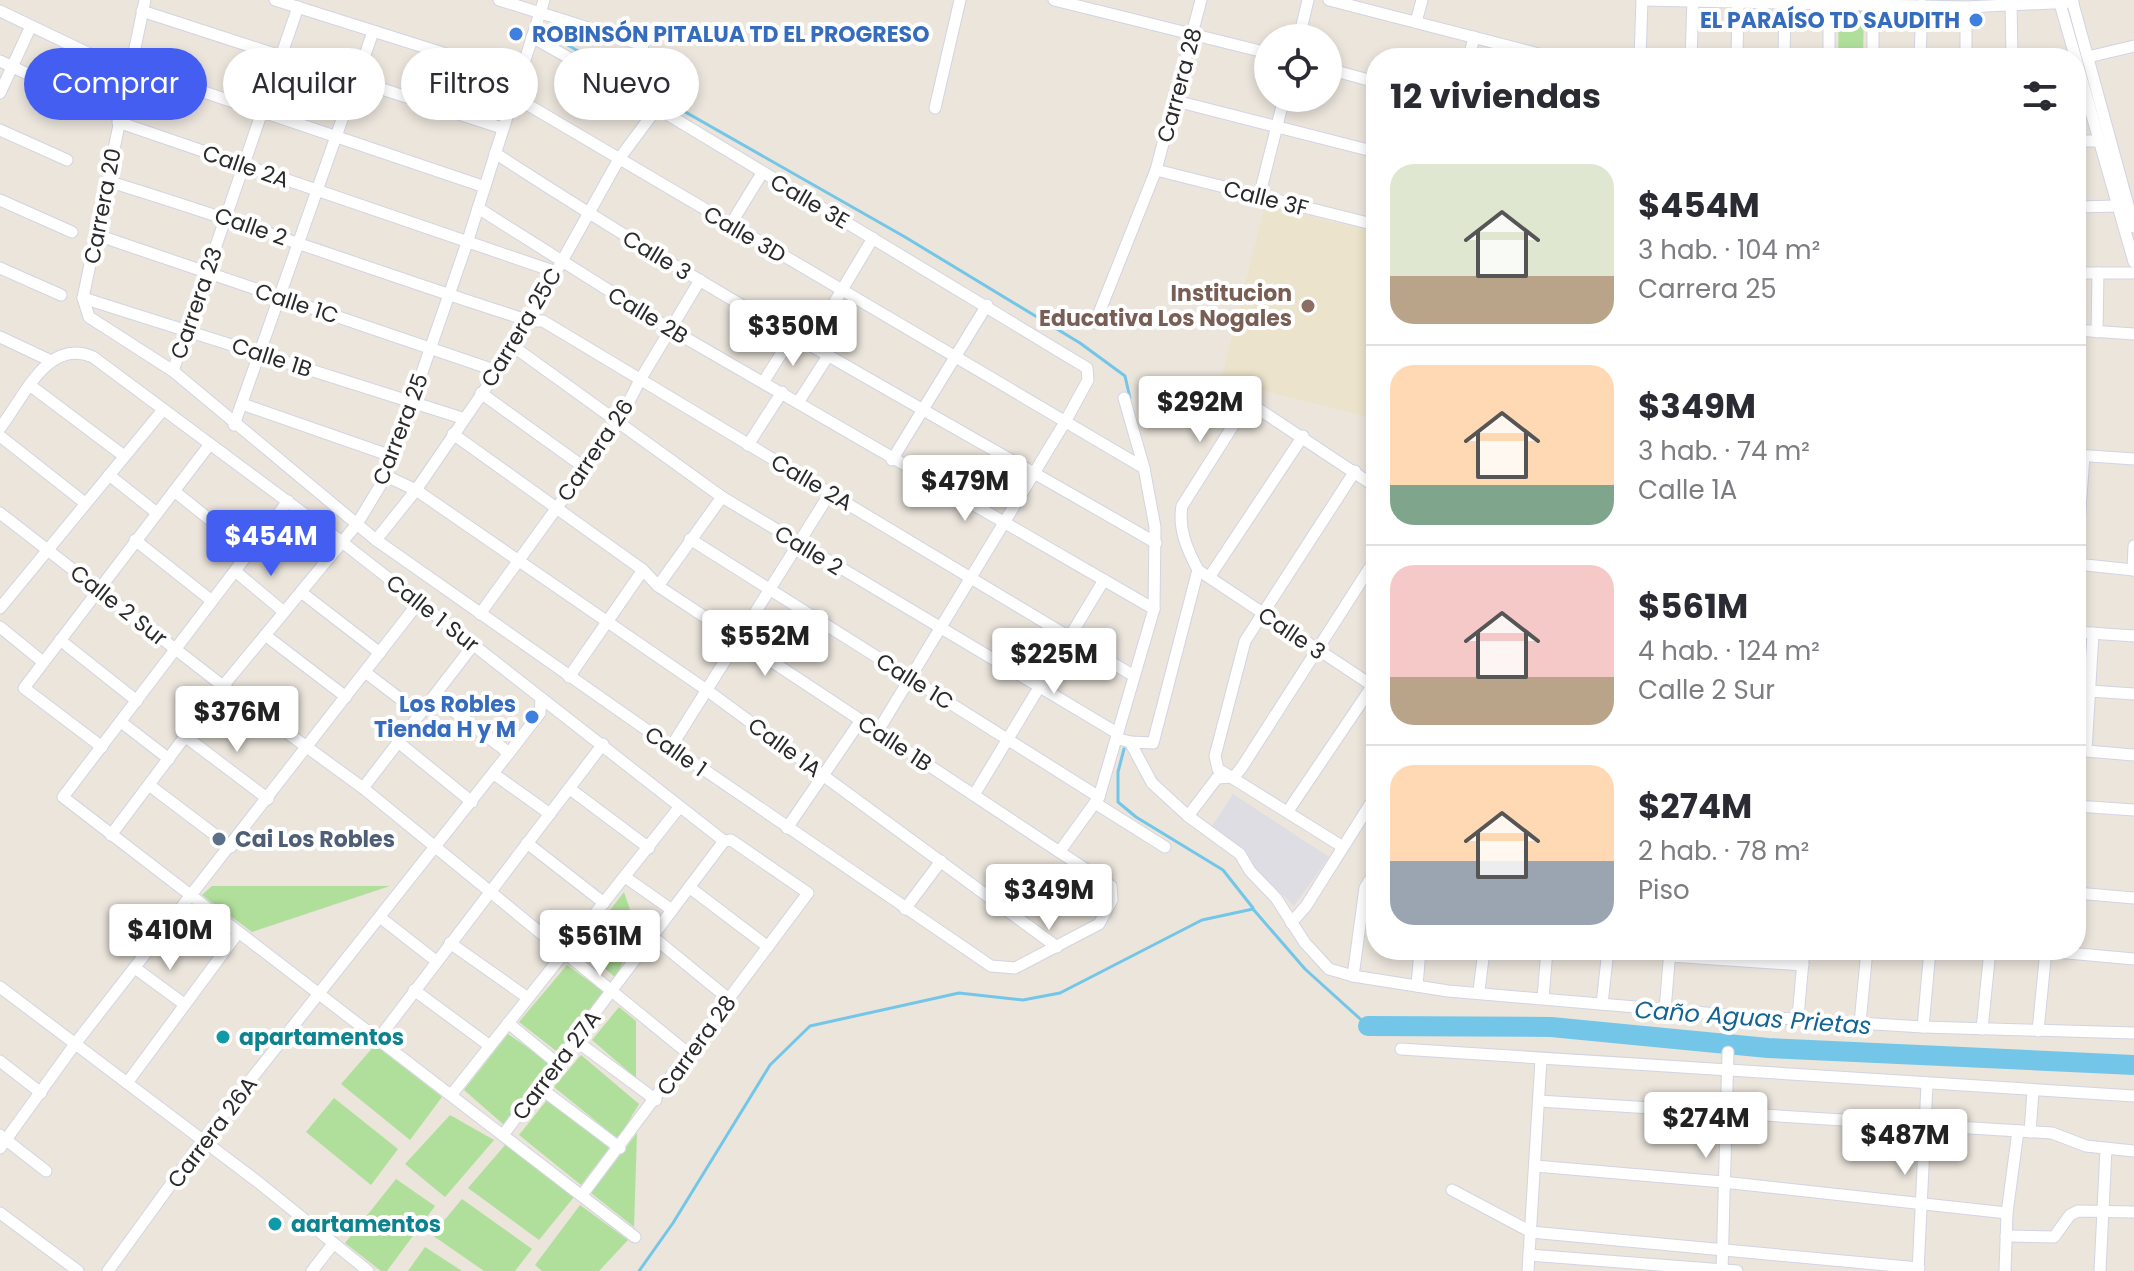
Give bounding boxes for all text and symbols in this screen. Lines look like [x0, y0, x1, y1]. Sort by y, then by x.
place label: EL PARAÍSO TD SAUDITH [1700, 5, 1960, 36]
marker: EL PARAÍSO TD SAUDITH [1967, 11, 1985, 29]
place label: ROBINSÓN PITALUA TD EL PROGRESO [532, 19, 929, 50]
street label: Carrera 28 [1149, 24, 1210, 146]
map controls [1254, 24, 1342, 112]
button: locate [1254, 24, 1342, 112]
marker: ROBINSÓN PITALUA TD EL PROGRESO [507, 25, 525, 43]
chip: Comprar [24, 48, 207, 120]
chip: Alquilar [223, 48, 385, 120]
chip: Filtros [401, 48, 538, 120]
chip: Nuevo [554, 48, 699, 120]
text: 12 viviendas [1390, 72, 1601, 120]
icon: filters [2018, 74, 2062, 118]
street label: Calle 2A [198, 137, 293, 196]
street label: Carrera 20 [76, 146, 129, 267]
street label: Calle 3E [765, 166, 855, 236]
street label: Calle 3F [1220, 173, 1311, 224]
text: $454M [1638, 181, 1760, 229]
icon: home [1454, 196, 1550, 292]
street label: Calle 3D [698, 198, 792, 271]
street label: Calle 2 [210, 200, 291, 253]
street label: Calle 3 [617, 223, 697, 288]
text: 3 hab. · 104 m² [1638, 232, 1820, 268]
street label: Carrera 23 [163, 243, 230, 363]
street label: Carrera 25C [474, 262, 569, 393]
text: Carrera 25 [1638, 271, 1777, 307]
street label: Calle 1C [251, 275, 343, 332]
place label: Institucion Educativa Los Nogales [1039, 278, 1292, 334]
street label: Calle 2B [602, 279, 694, 351]
marker: Institucion Educativa Los Nogales [1299, 297, 1317, 315]
pin: $350M [737, 300, 849, 368]
text: $350M [748, 308, 838, 344]
street label: Calle 1B [228, 330, 316, 385]
street label: Carrera 25 [365, 369, 436, 490]
pin: $292M [1144, 376, 1256, 444]
text: $349M [1638, 382, 1756, 430]
text: $292M [1157, 384, 1243, 420]
street label: Carrera 26 [550, 393, 641, 508]
icon: home [1454, 397, 1550, 493]
text: 3 hab. · 74 m² [1638, 433, 1810, 469]
street label: Calle 2A [765, 447, 858, 518]
pin: $479M [909, 455, 1021, 523]
text: $479M [921, 463, 1009, 499]
text: Calle 1A [1638, 472, 1737, 508]
pin: $454M [215, 510, 327, 578]
text: $454M [224, 518, 318, 554]
street label: Calle 2 [769, 518, 849, 583]
street label: Calle 2 Sur [63, 557, 174, 653]
street label: Calle 1 Sur [380, 567, 486, 660]
text: $561M [1638, 582, 1748, 630]
icon: home [1454, 597, 1550, 693]
street label: Calle 3 [1252, 600, 1332, 667]
pin: $552M [709, 610, 821, 678]
text: $552M [720, 618, 810, 654]
pin: $225M [998, 628, 1110, 696]
text: 4 hab. · 124 m² [1638, 633, 1820, 669]
text: $225M [1010, 636, 1098, 672]
street label: Calle 1C [870, 645, 960, 717]
text: Calle 2 Sur [1638, 672, 1775, 708]
pin: $376M [181, 686, 293, 754]
place label: Los Robles Tienda H y M [374, 689, 516, 745]
text: $376M [193, 694, 281, 730]
marker: Los Robles Tienda H y M [523, 708, 541, 726]
street label: Calle 1B [852, 708, 938, 779]
street label: Calle 1A [742, 710, 828, 785]
street label: Calle 1 [638, 719, 713, 784]
text: $274M [1638, 782, 1752, 830]
icon: home [1454, 797, 1550, 893]
place label: Cai Los Robles [235, 824, 395, 855]
marker: Cai Los Robles [210, 830, 228, 848]
text: 2 hab. · 78 m² [1638, 833, 1809, 869]
pin: $349M [993, 864, 1105, 932]
text: $349M [1004, 872, 1094, 908]
text: Piso [1638, 872, 1690, 908]
pin: $410M [114, 904, 226, 972]
pin: $561M [544, 910, 656, 978]
text: $410M [127, 912, 213, 948]
text: $561M [558, 918, 642, 954]
street label: Carrera 28 [649, 989, 743, 1102]
water label: Caño Aguas Prietas [1633, 993, 1873, 1042]
street label: Carrera 27A [505, 1004, 608, 1127]
place label: apartamentos [239, 1022, 404, 1053]
marker: apartamentos [214, 1028, 232, 1046]
street label: Carrera 26A [160, 1070, 265, 1194]
pin: $274M [1650, 1092, 1762, 1160]
text: $274M [1662, 1100, 1750, 1136]
pin: $487M [1849, 1109, 1961, 1177]
text: $487M [1860, 1117, 1950, 1153]
place label: aartamentos [291, 1209, 441, 1240]
marker: aartamentos [266, 1215, 284, 1233]

